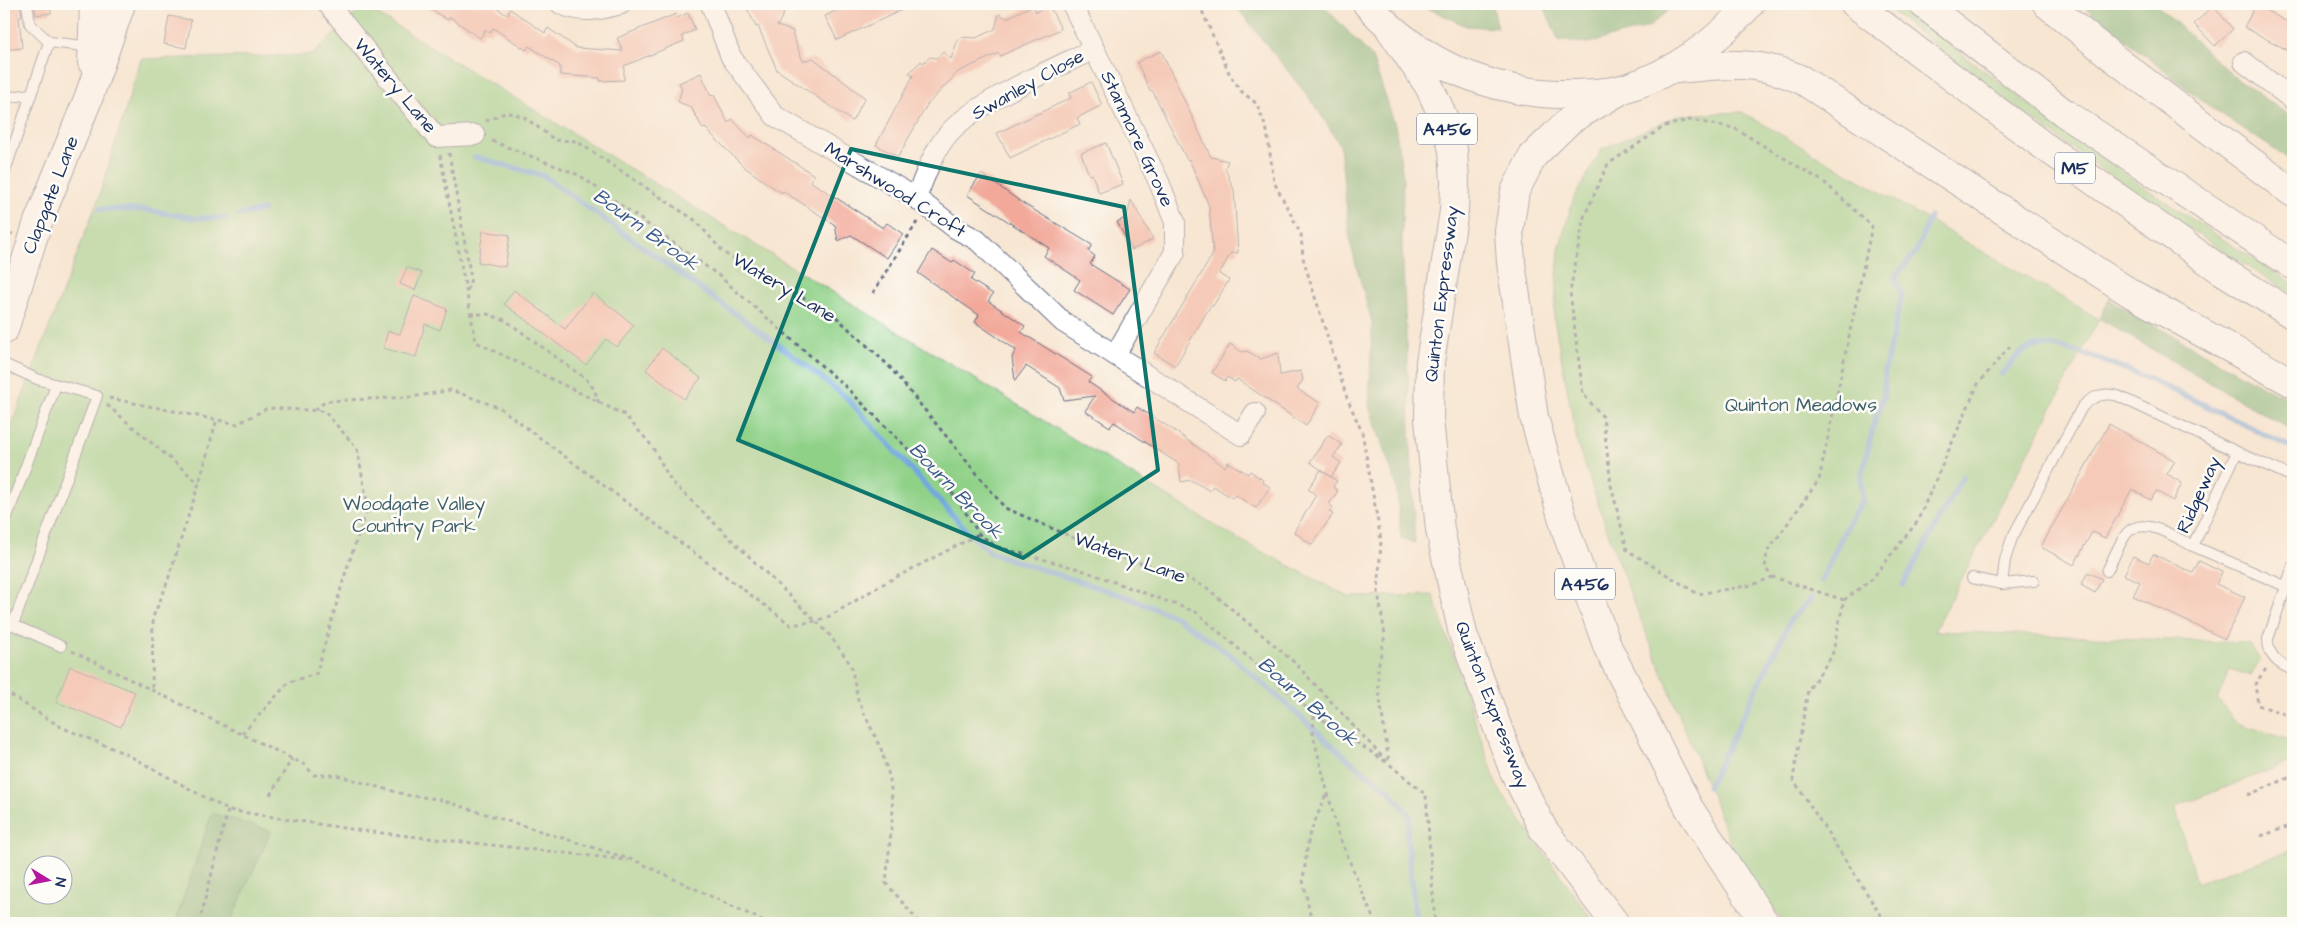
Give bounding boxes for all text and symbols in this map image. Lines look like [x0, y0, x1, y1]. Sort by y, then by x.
street label: Watery Lane [346, 33, 443, 140]
street label: Swanley Close [967, 43, 1090, 128]
street label: Stanmore Grove [1094, 67, 1180, 211]
road number: A456 [1417, 114, 1477, 144]
street label: Clapgate Lane [16, 132, 87, 258]
street label: Marshwood Croft [819, 135, 971, 245]
road number: M5 [2055, 152, 2095, 184]
water label: Bourn Brook [587, 182, 705, 278]
street label: Quinton Expressway [1418, 204, 1467, 384]
street label: Watery Lane [727, 246, 841, 330]
park label: Quinton Meadows [1725, 392, 1877, 419]
water label: Bourn Brook [903, 436, 1010, 546]
street label: Ridgeway [2170, 452, 2229, 538]
park label: Woodgate Valley Country Park [343, 491, 486, 541]
street label: Watery Lane [1070, 525, 1189, 592]
road number: A456 [1555, 568, 1615, 600]
street label: Quinton Expressway [1447, 617, 1537, 793]
water label: Bourn Brook [1252, 651, 1365, 754]
north arrow [22, 854, 72, 904]
text: N [49, 876, 70, 888]

